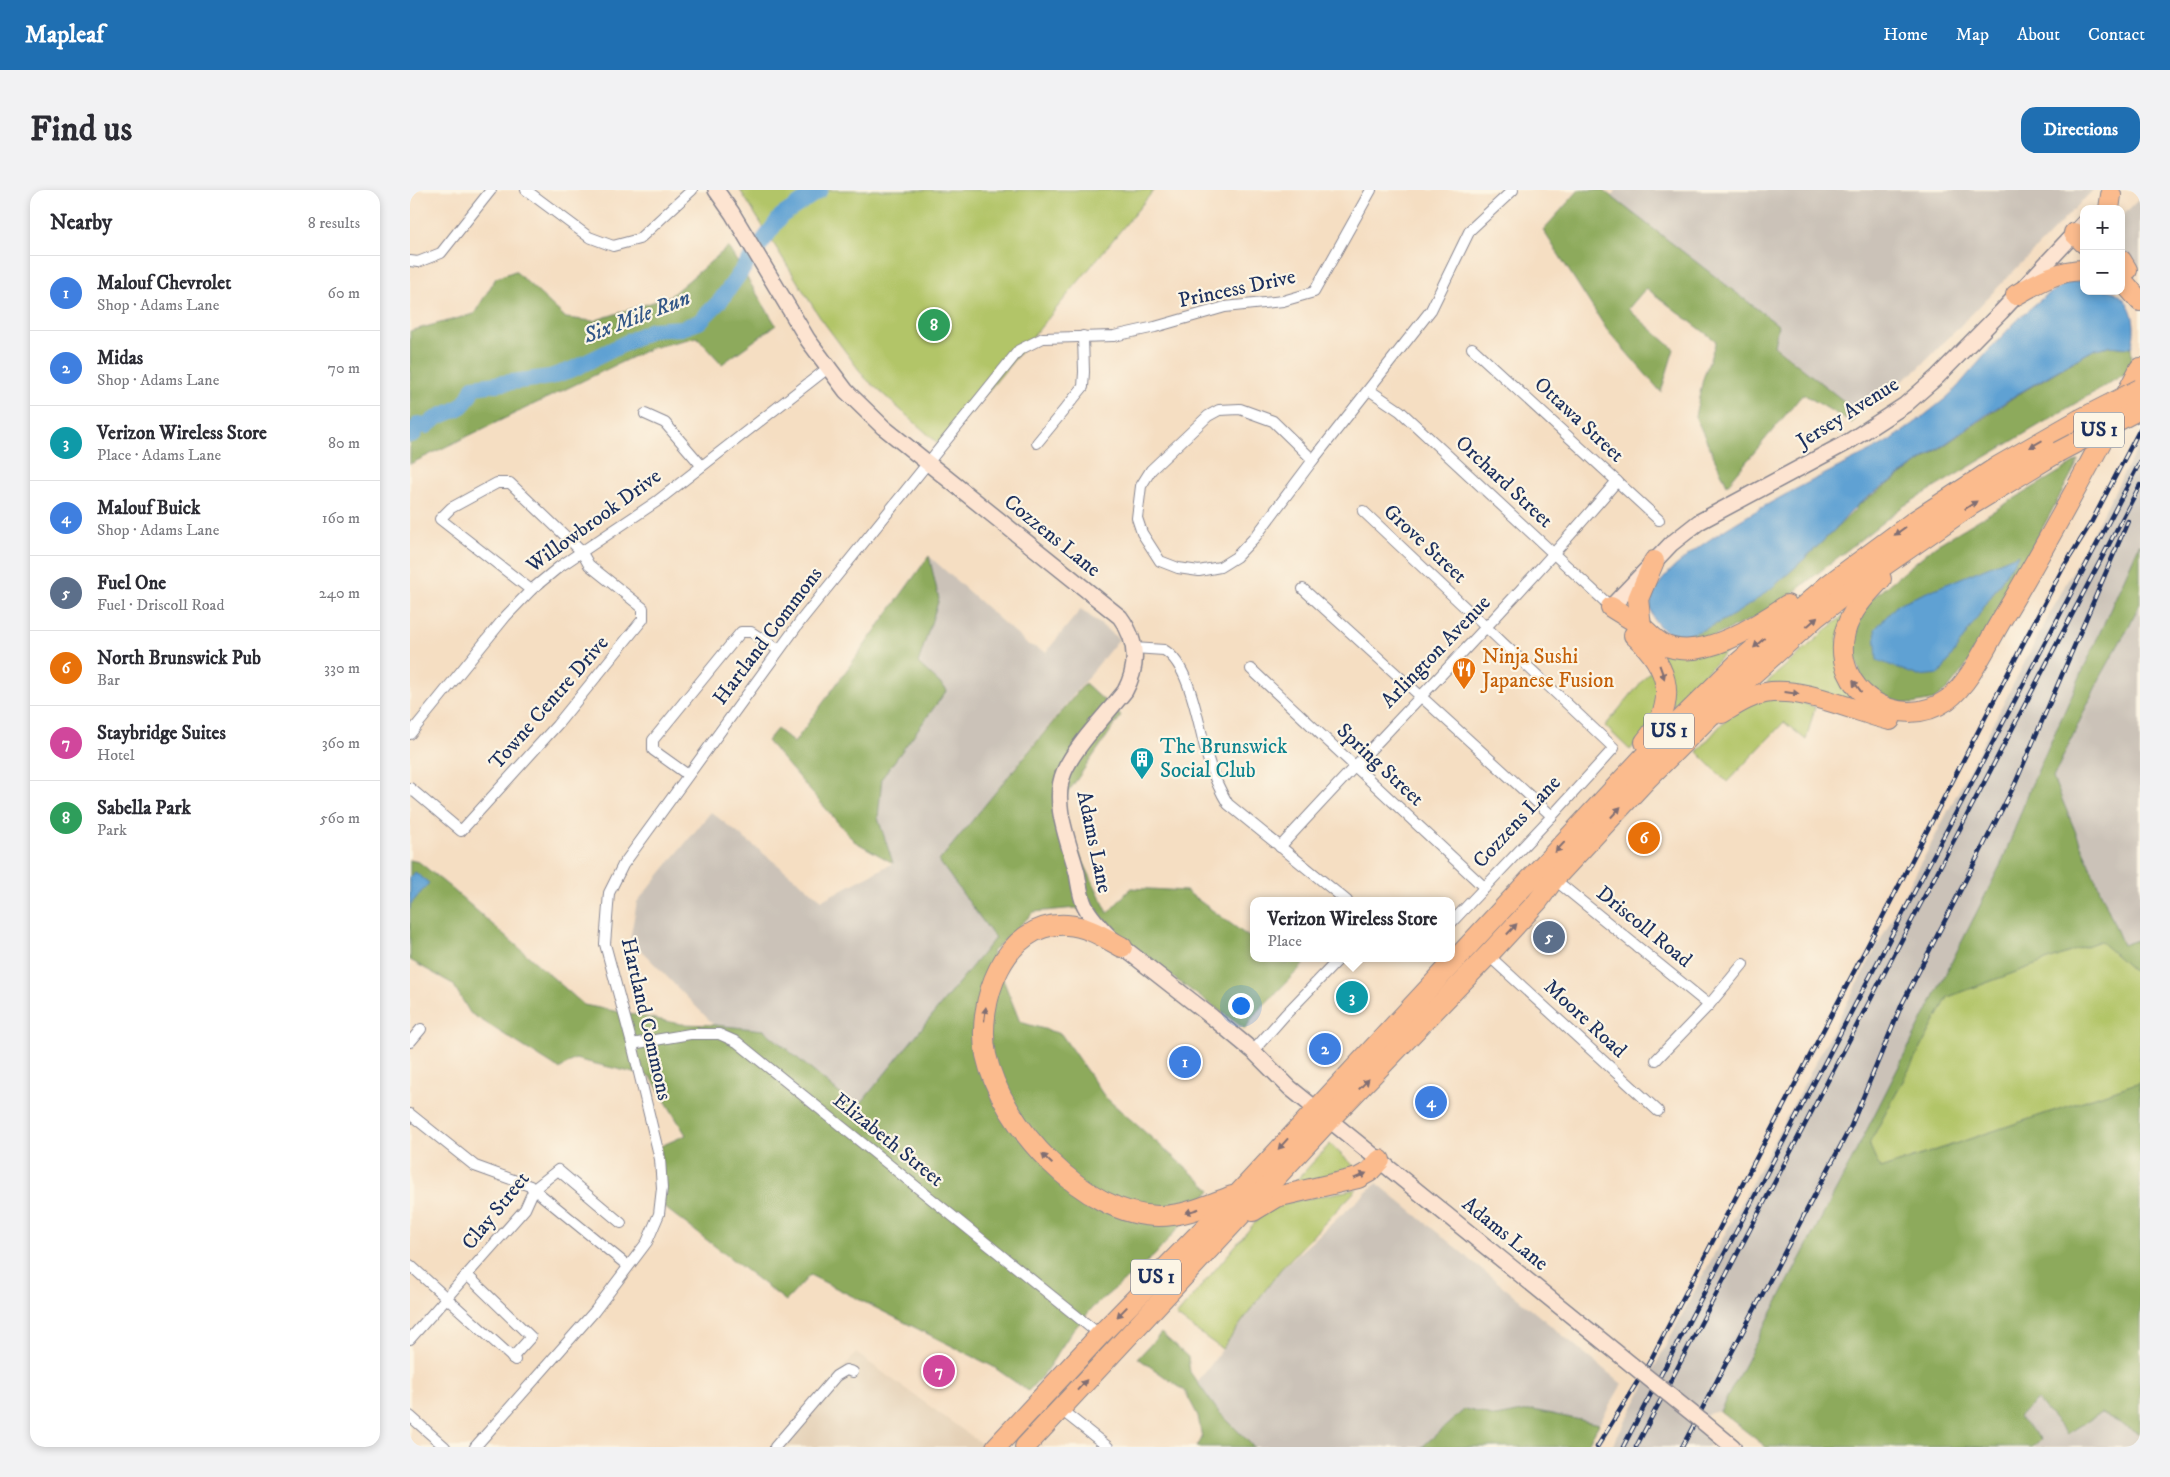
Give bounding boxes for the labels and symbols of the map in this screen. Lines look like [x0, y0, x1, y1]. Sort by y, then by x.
street label: Princess Drive [1176, 264, 1298, 314]
water label: Six Mile Run [579, 284, 694, 350]
pin: 8 [918, 306, 950, 344]
street label: Jersey Avenue [1791, 371, 1904, 456]
street label: Ottawa Street [1529, 372, 1630, 468]
road number: US 1 [2074, 412, 2124, 448]
street label: Orchard Street [1450, 430, 1558, 534]
one-way arrow [2029, 440, 2044, 448]
street label: Willowbrook Drive [521, 463, 667, 579]
street label: Cozzens Lane [998, 489, 1106, 583]
street label: Grove Street [1378, 499, 1472, 589]
one-way arrow [1964, 500, 1977, 509]
one-way arrow [1893, 526, 1906, 536]
street label: Hartland Commons [708, 562, 828, 710]
street label: Arlington Avenue [1376, 590, 1497, 714]
one-way arrow [1805, 616, 1818, 627]
street label: Towne Centre Drive [484, 630, 615, 775]
one-way arrow [1752, 638, 1765, 649]
place label: Ninja Sushi Japanese Fusion [1480, 644, 1614, 694]
restaurant icon: Ninja Sushi Japanese Fusion [1451, 656, 1477, 690]
one-way arrow [1658, 665, 1666, 680]
one-way arrow [1852, 679, 1862, 693]
one-way arrow [1784, 689, 1800, 697]
road number: US 1 [1644, 714, 1694, 748]
street label: Spring Street [1331, 718, 1429, 812]
place label: The Brunswick Social Club [1160, 734, 1288, 784]
building icon: The Brunswick Social Club [1129, 746, 1155, 780]
street label: Cozzens Lane [1468, 770, 1567, 874]
street label: Adams Lane [1071, 789, 1118, 896]
one-way arrow [1610, 807, 1622, 819]
pin: 6 [1628, 819, 1660, 857]
one-way arrow [1554, 841, 1566, 853]
street label: Driscoll Road [1591, 880, 1698, 974]
pin: 5 [1533, 918, 1565, 956]
one-way arrow [1506, 923, 1518, 935]
street label: Hartland Commons [615, 935, 677, 1103]
street label: Moore Road [1538, 974, 1632, 1064]
pin: 3 [1336, 978, 1368, 1016]
your location [1228, 993, 1254, 1019]
one-way arrow [981, 1006, 989, 1022]
pin: 2 [1309, 1030, 1341, 1068]
pin: 1 [1169, 1043, 1201, 1081]
one-way arrow [1358, 1079, 1370, 1091]
pin: 4 [1415, 1083, 1447, 1121]
street label: Elizabeth Street [827, 1087, 949, 1193]
one-way arrow [1278, 1138, 1289, 1151]
one-way arrow [1041, 1153, 1053, 1165]
street label: Clay Street [457, 1166, 536, 1255]
one-way arrow [1353, 1172, 1368, 1180]
street label: Adams Lane [1457, 1191, 1554, 1277]
one-way arrow [1185, 1207, 1200, 1215]
road number: US 1 [1131, 1260, 1181, 1294]
one-way arrow [1116, 1306, 1128, 1318]
pin: 7 [923, 1352, 955, 1390]
one-way arrow [1076, 1380, 1088, 1392]

